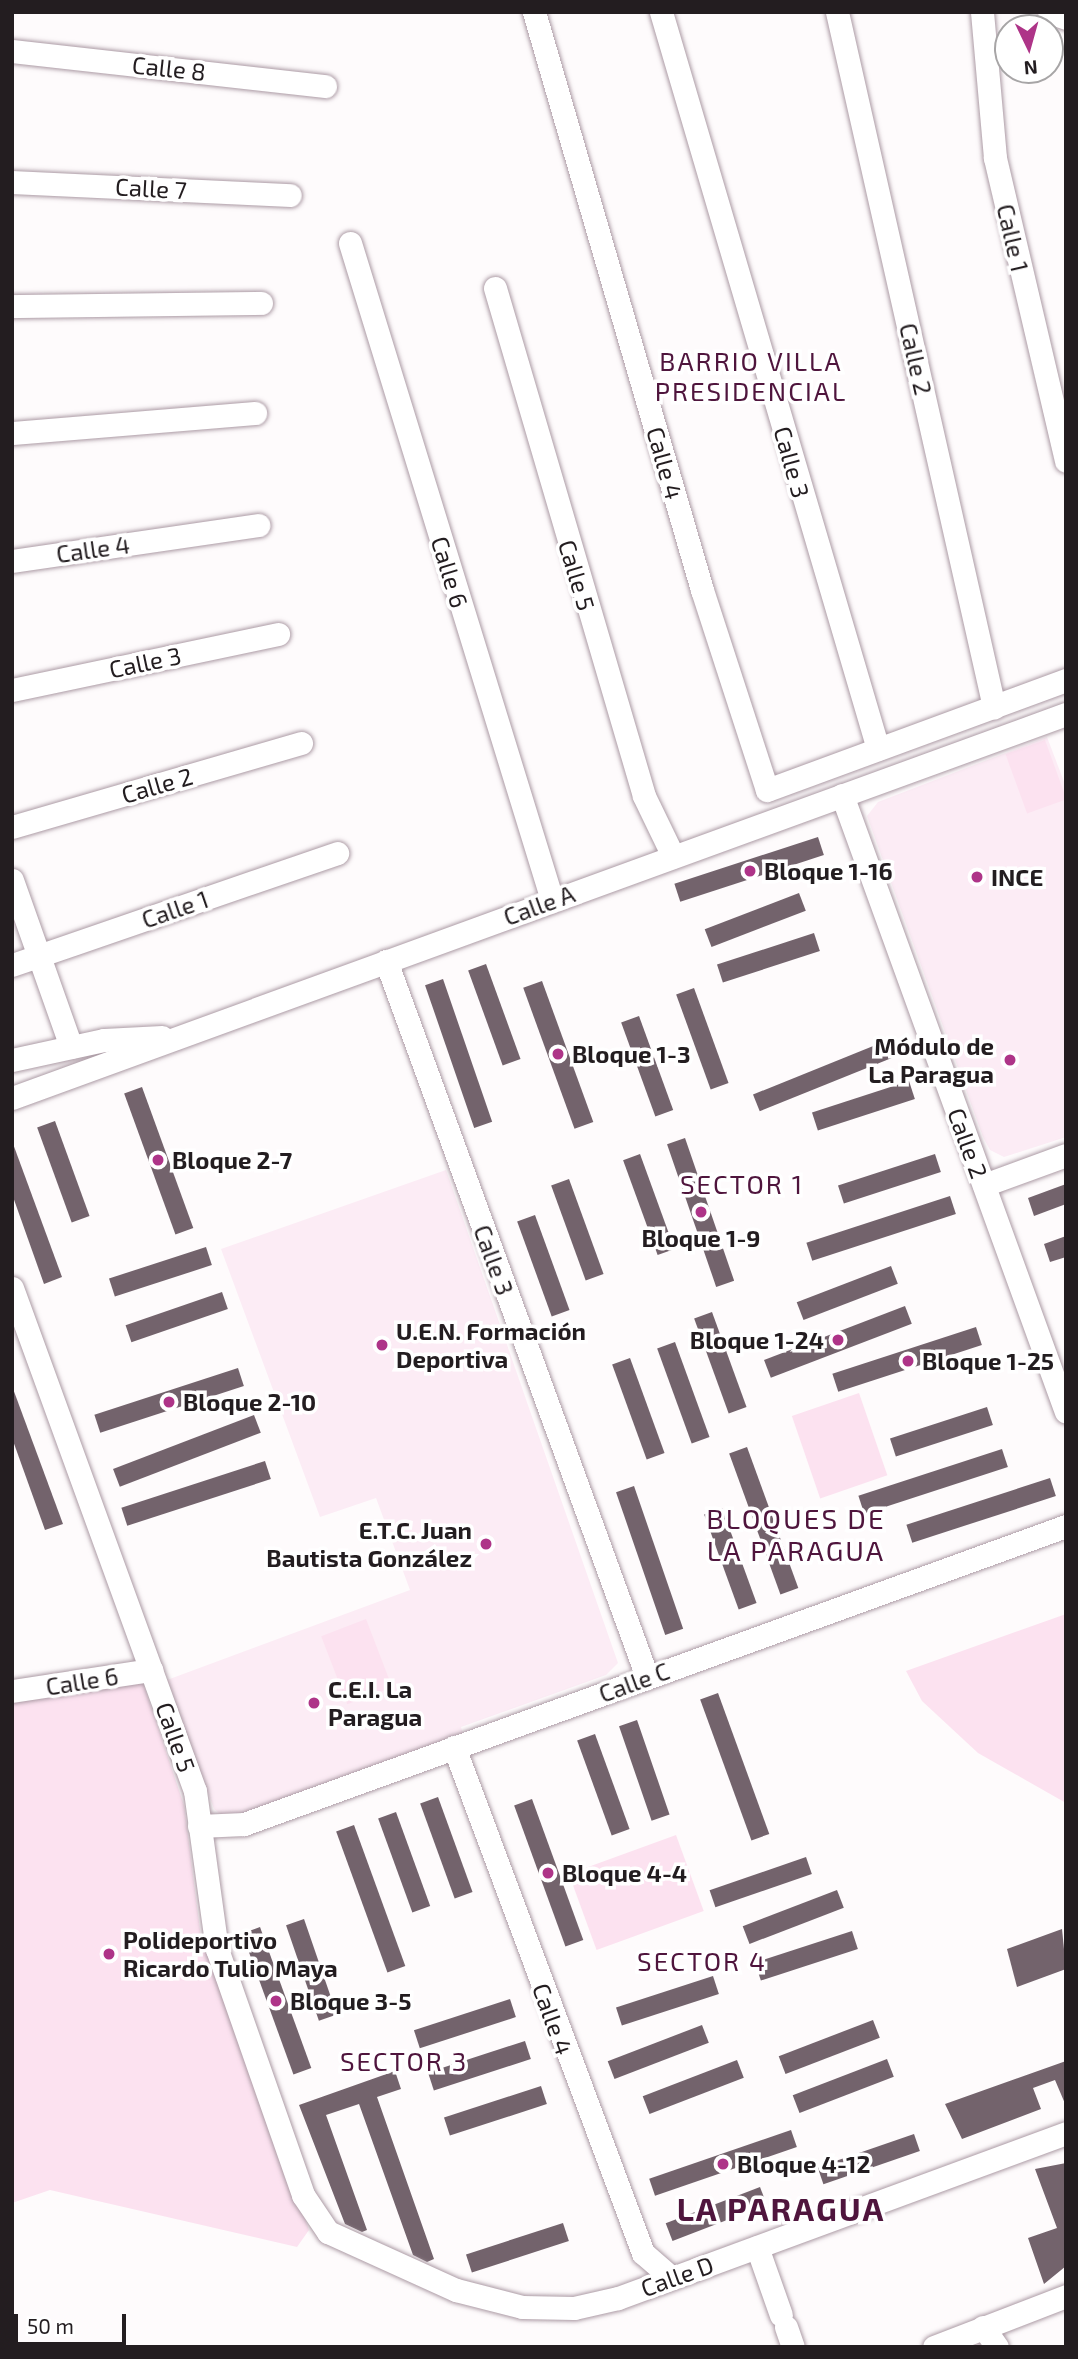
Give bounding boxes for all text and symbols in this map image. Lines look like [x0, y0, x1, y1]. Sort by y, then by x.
north arrow [994, 14, 1064, 84]
street label: Calle 8 [131, 50, 207, 86]
text: N [1023, 56, 1039, 80]
street label: Calle 7 [114, 172, 188, 204]
street label: Calle 1 [991, 201, 1035, 275]
street label: Calle 2 [894, 320, 938, 398]
district label: BARRIO VILLA PRESIDENCIAL [656, 345, 846, 406]
street label: Calle 4 [641, 423, 689, 503]
street label: Calle 3 [768, 423, 816, 501]
street label: Calle 4 [54, 530, 132, 568]
street label: Calle 6 [426, 533, 474, 611]
street label: Calle 5 [553, 536, 601, 614]
street label: Calle 3 [106, 640, 184, 684]
street label: Calle 2 [118, 761, 196, 809]
place label: Bloque 1-16 [764, 857, 893, 885]
marker: Bloque 1-16 [742, 863, 758, 879]
place label: INCE [991, 863, 1043, 891]
marker: INCE [969, 869, 985, 885]
street label: Calle A [499, 879, 579, 931]
street label: Calle 1 [138, 884, 212, 934]
place label: Módulo de La Paragua [868, 1032, 994, 1088]
place label: Bloque 1-3 [572, 1040, 691, 1068]
marker: Bloque 1-3 [550, 1046, 566, 1062]
marker: Módulo de La Paragua [1000, 1050, 1020, 1070]
street label: Calle 2 [942, 1104, 994, 1182]
place label: Bloque 2-7 [172, 1146, 292, 1174]
marker: Bloque 2-7 [150, 1152, 166, 1168]
district label: SECTOR 1 [681, 1168, 803, 1200]
marker: Bloque 1-9 [693, 1204, 709, 1220]
street label: Calle 3 [468, 1221, 520, 1299]
place label: Bloque 1-9 [641, 1224, 761, 1252]
place label: U.E.N. Formación Deportiva [396, 1317, 586, 1373]
place label: Bloque 1-24 [690, 1326, 824, 1354]
marker: Bloque 1-24 [830, 1332, 846, 1348]
marker: U.E.N. Formación Deportiva [374, 1337, 390, 1353]
place label: Bloque 1-25 [922, 1347, 1054, 1375]
marker: Bloque 1-25 [900, 1353, 916, 1369]
place label: Bloque 2-10 [183, 1388, 316, 1416]
marker: Bloque 2-10 [161, 1394, 177, 1410]
district label: BLOQUES DE LA PARAGUA [708, 1501, 884, 1567]
place label: E.T.C. Juan Bautista González [266, 1516, 472, 1572]
marker: E.T.C. Juan Bautista González [478, 1536, 494, 1552]
street label: Calle C [595, 1656, 673, 1708]
street label: Calle 6 [44, 1661, 120, 1701]
place label: C.E.I. La Paragua [328, 1675, 422, 1731]
marker: C.E.I. La Paragua [306, 1695, 322, 1711]
street label: Calle 5 [150, 1698, 202, 1776]
place label: Bloque 4-4 [562, 1859, 687, 1887]
marker: Bloque 4-4 [540, 1865, 556, 1881]
place label: Polideportivo Ricardo Tulio Maya [123, 1926, 338, 1982]
district label: SECTOR 4 [638, 1945, 766, 1977]
marker: Polideportivo Ricardo Tulio Maya [101, 1946, 117, 1962]
street label: Calle 4 [527, 1979, 579, 2059]
place label: Bloque 3-5 [290, 1987, 411, 2015]
marker: Bloque 3-5 [268, 1993, 284, 2009]
district label: SECTOR 3 [341, 2045, 467, 2077]
place label: Bloque 4-12 [737, 2150, 870, 2178]
marker: Bloque 4-12 [715, 2156, 731, 2172]
district label: LA PARAGUA [678, 2189, 884, 2227]
street label: Calle D [637, 2250, 717, 2302]
scale bar [18, 2300, 130, 2344]
text: 50 m [27, 2313, 74, 2338]

